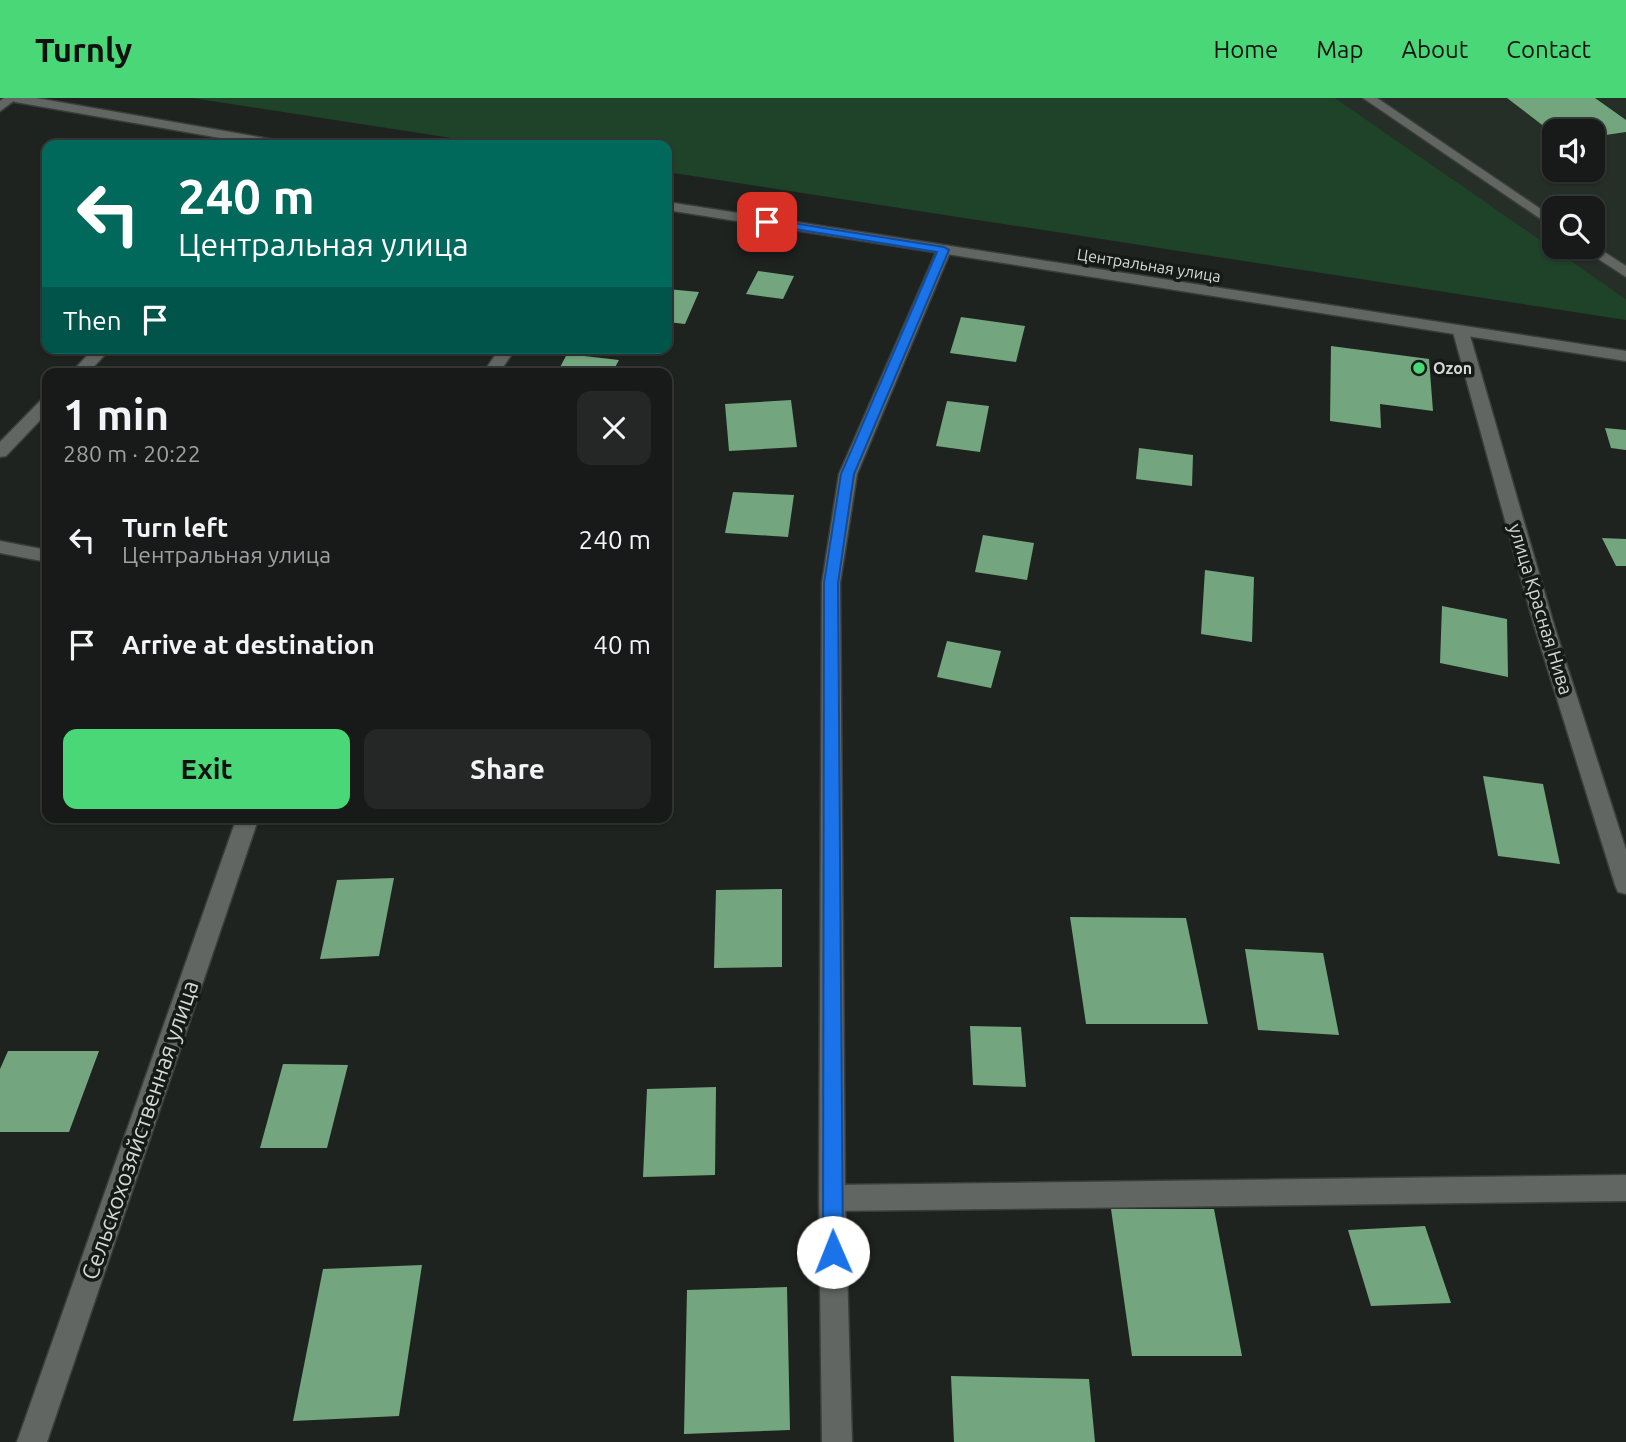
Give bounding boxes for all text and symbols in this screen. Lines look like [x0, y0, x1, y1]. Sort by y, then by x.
text: Turnly [35, 31, 132, 68]
text: Home [1213, 36, 1278, 63]
text: Map [1316, 36, 1363, 63]
text: About [1401, 36, 1468, 63]
text: Contact [1506, 36, 1591, 63]
map controls [1542, 119, 1605, 259]
button: sound [1542, 119, 1605, 182]
icon: left [63, 168, 154, 259]
text: 240 m [178, 168, 315, 223]
pin [737, 192, 797, 252]
button: search [1542, 196, 1605, 259]
icon: arrive [748, 203, 786, 241]
text: Центральная улица [178, 226, 469, 262]
street label: Центральная улица [1076, 245, 1222, 285]
icon: arrive [136, 301, 174, 339]
text: Then [63, 306, 122, 335]
place label: Ozon [1433, 359, 1472, 377]
marker: Ozon [1411, 360, 1427, 376]
text: 1 min [63, 391, 169, 438]
button: close [577, 391, 651, 465]
text: 280 m · 20:22 [63, 441, 201, 466]
text: Turn left [122, 513, 228, 542]
icon: left [63, 521, 101, 559]
street label: улица Красная Нива [1504, 521, 1578, 697]
text: 240 m [579, 525, 651, 554]
text: Центральная улица [122, 542, 331, 567]
icon: arrive [63, 626, 101, 664]
text: Arrive at destination [122, 630, 375, 659]
text: 40 m [593, 630, 651, 659]
button: Exit [63, 729, 350, 809]
button: Share [364, 729, 651, 809]
street label: Сельскохозяйственная улица [76, 977, 203, 1283]
position arrow [796, 1215, 870, 1289]

